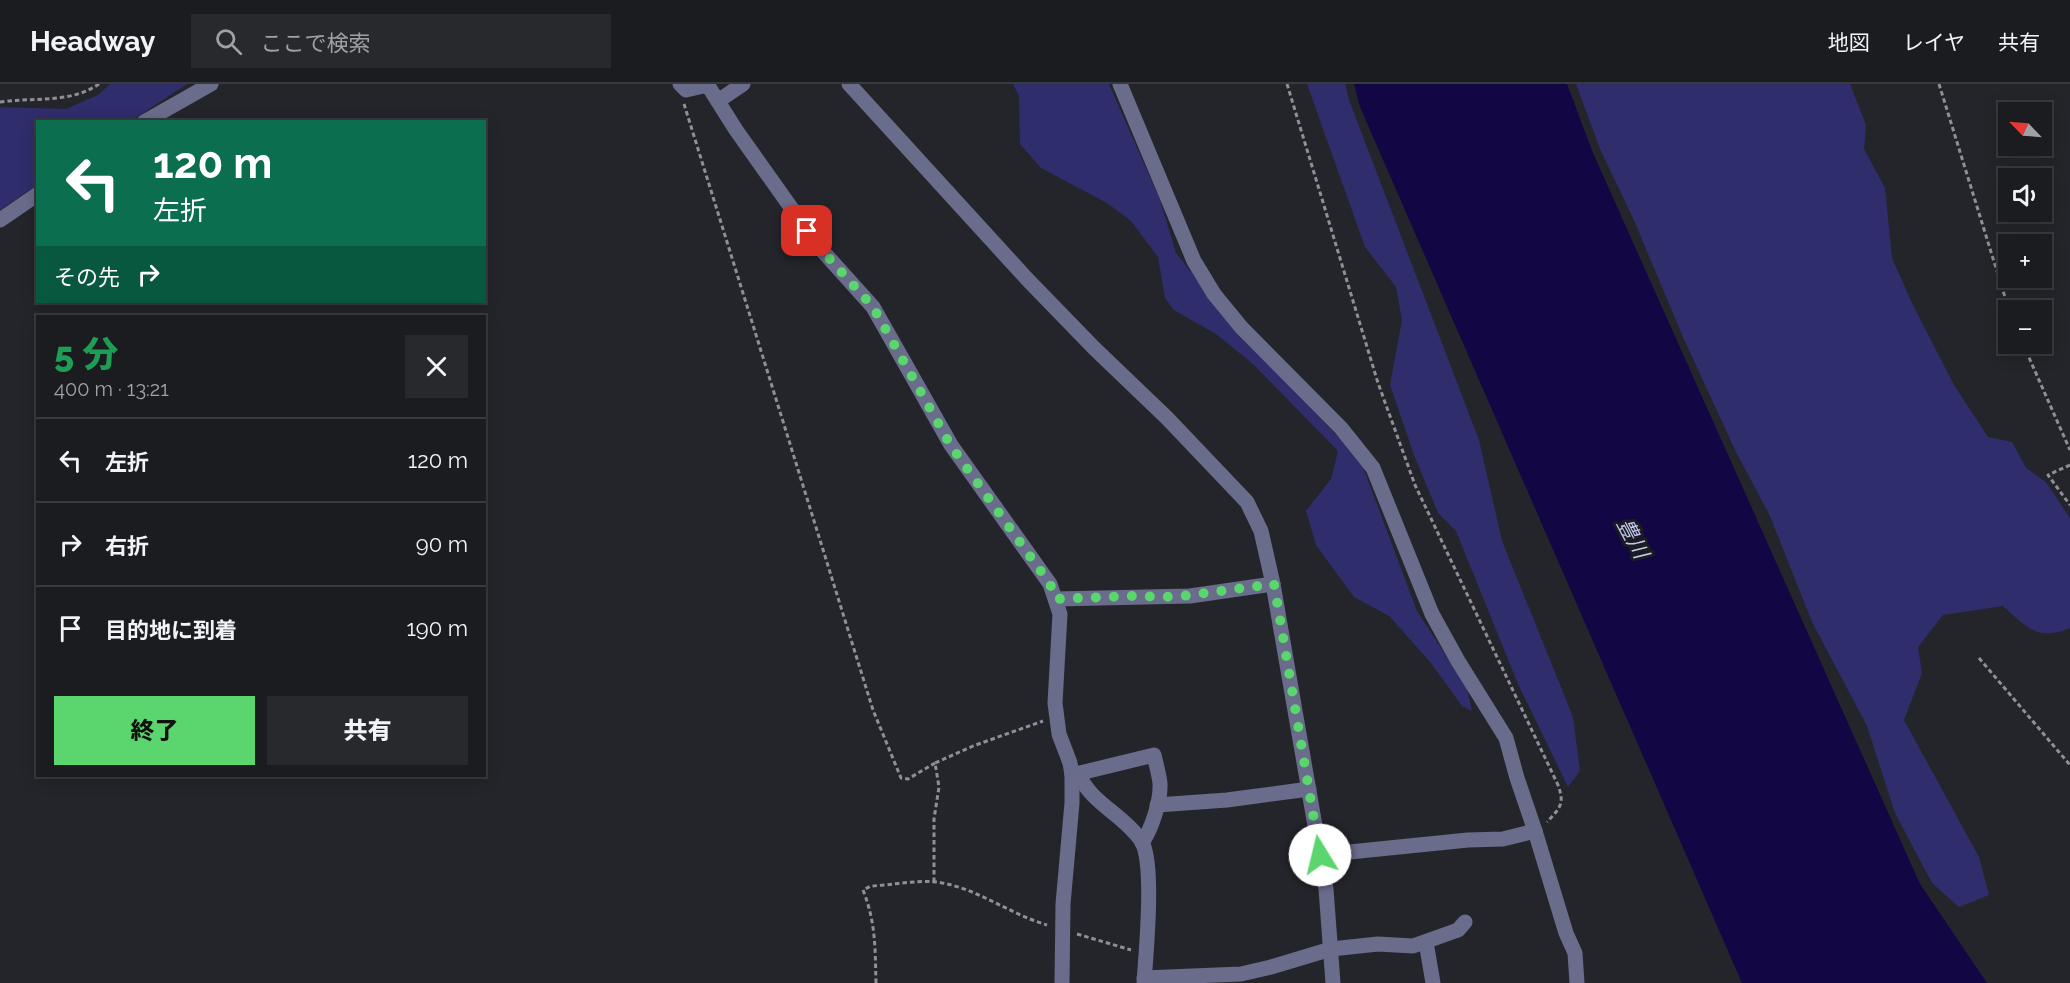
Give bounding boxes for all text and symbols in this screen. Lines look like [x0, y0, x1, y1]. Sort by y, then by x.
search box [191, 14, 611, 68]
text: Headway [30, 25, 155, 58]
icon: search [212, 25, 245, 58]
text: ここで検索 [260, 30, 371, 56]
text: 地図 [1828, 30, 1870, 55]
text: レイヤ [1903, 30, 1965, 55]
text: 共有 [1998, 30, 2040, 55]
north arrow [1998, 102, 2052, 156]
map controls [1998, 102, 2052, 354]
text: 120 m [153, 139, 272, 188]
icon: left [54, 144, 132, 222]
button: sound [1998, 168, 2052, 222]
text: 左折 [153, 195, 207, 226]
pin [781, 205, 832, 256]
icon: arrive [790, 214, 823, 247]
button: + [1998, 234, 2052, 288]
icon: right [132, 258, 165, 291]
text: その先 [54, 264, 120, 290]
button: − [1998, 300, 2052, 354]
text: 5 分 [54, 333, 118, 375]
button: close [405, 335, 468, 398]
text: 400 m · 13:21 [54, 377, 169, 401]
icon: left [54, 444, 87, 477]
text: 120 m [408, 447, 468, 473]
text: 左折 [105, 449, 149, 475]
water label: 豊川 [1612, 514, 1655, 564]
icon: right [54, 528, 87, 561]
text: 90 m [416, 531, 468, 557]
text: 右折 [105, 533, 149, 559]
icon: arrive [54, 612, 87, 645]
text: 190 m [406, 615, 468, 641]
text: 目的地に到着 [105, 617, 237, 643]
button: 終了 [54, 696, 255, 765]
button: 共有 [267, 696, 468, 765]
position arrow [1288, 823, 1352, 887]

